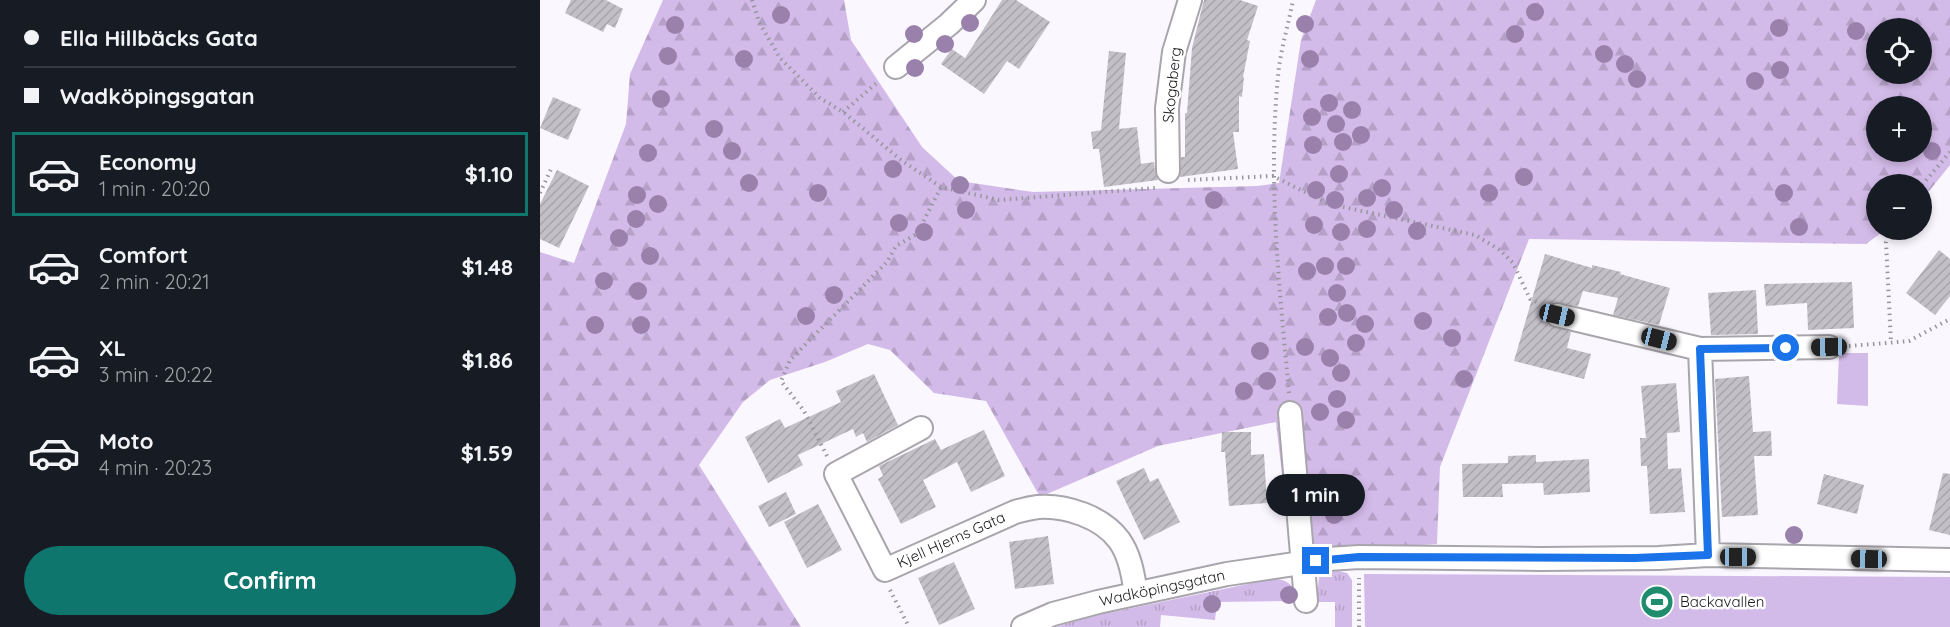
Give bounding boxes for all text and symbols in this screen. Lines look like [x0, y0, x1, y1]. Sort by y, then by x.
map controls [1866, 18, 1932, 240]
button: locate [1866, 18, 1932, 84]
text: Ella Hillbäcks Gata [60, 24, 258, 52]
street label: Skogaberg [1158, 46, 1185, 124]
text: Wadköpingsgatan [60, 82, 255, 110]
button: + [1866, 96, 1932, 162]
icon: car [27, 147, 81, 201]
text: Economy [99, 148, 197, 176]
text: $1.10 [465, 160, 513, 188]
button: − [1866, 174, 1932, 240]
text: 1 min · 20:20 [99, 176, 210, 201]
icon: car [27, 240, 81, 294]
text: Comfort [99, 241, 188, 269]
text: $1.48 [461, 253, 513, 281]
text: 2 min · 20:21 [99, 269, 210, 294]
car [1537, 302, 1577, 328]
car [1639, 326, 1679, 352]
icon: car [27, 333, 81, 387]
text: XL [99, 334, 126, 362]
route start [1772, 334, 1799, 361]
car [1811, 338, 1847, 356]
text: $1.86 [462, 346, 513, 374]
text: 3 min · 20:22 [99, 362, 213, 387]
icon: car [27, 426, 81, 480]
text: Moto [99, 427, 153, 455]
text: $1.59 [461, 439, 513, 467]
text: 4 min · 20:23 [99, 455, 212, 480]
callout: 1 min [1266, 474, 1366, 516]
text: 1 min [1291, 482, 1340, 507]
street label: Kjell Hjerns Gata [894, 507, 1008, 572]
button: Confirm [24, 546, 516, 615]
route end [1302, 547, 1329, 574]
car [1720, 548, 1756, 566]
car [1851, 550, 1887, 568]
street label: Wadköpingsgatan [1097, 565, 1227, 610]
sports icon: Backavallen [1639, 584, 1675, 620]
place label: Backavallen [1680, 592, 1764, 611]

